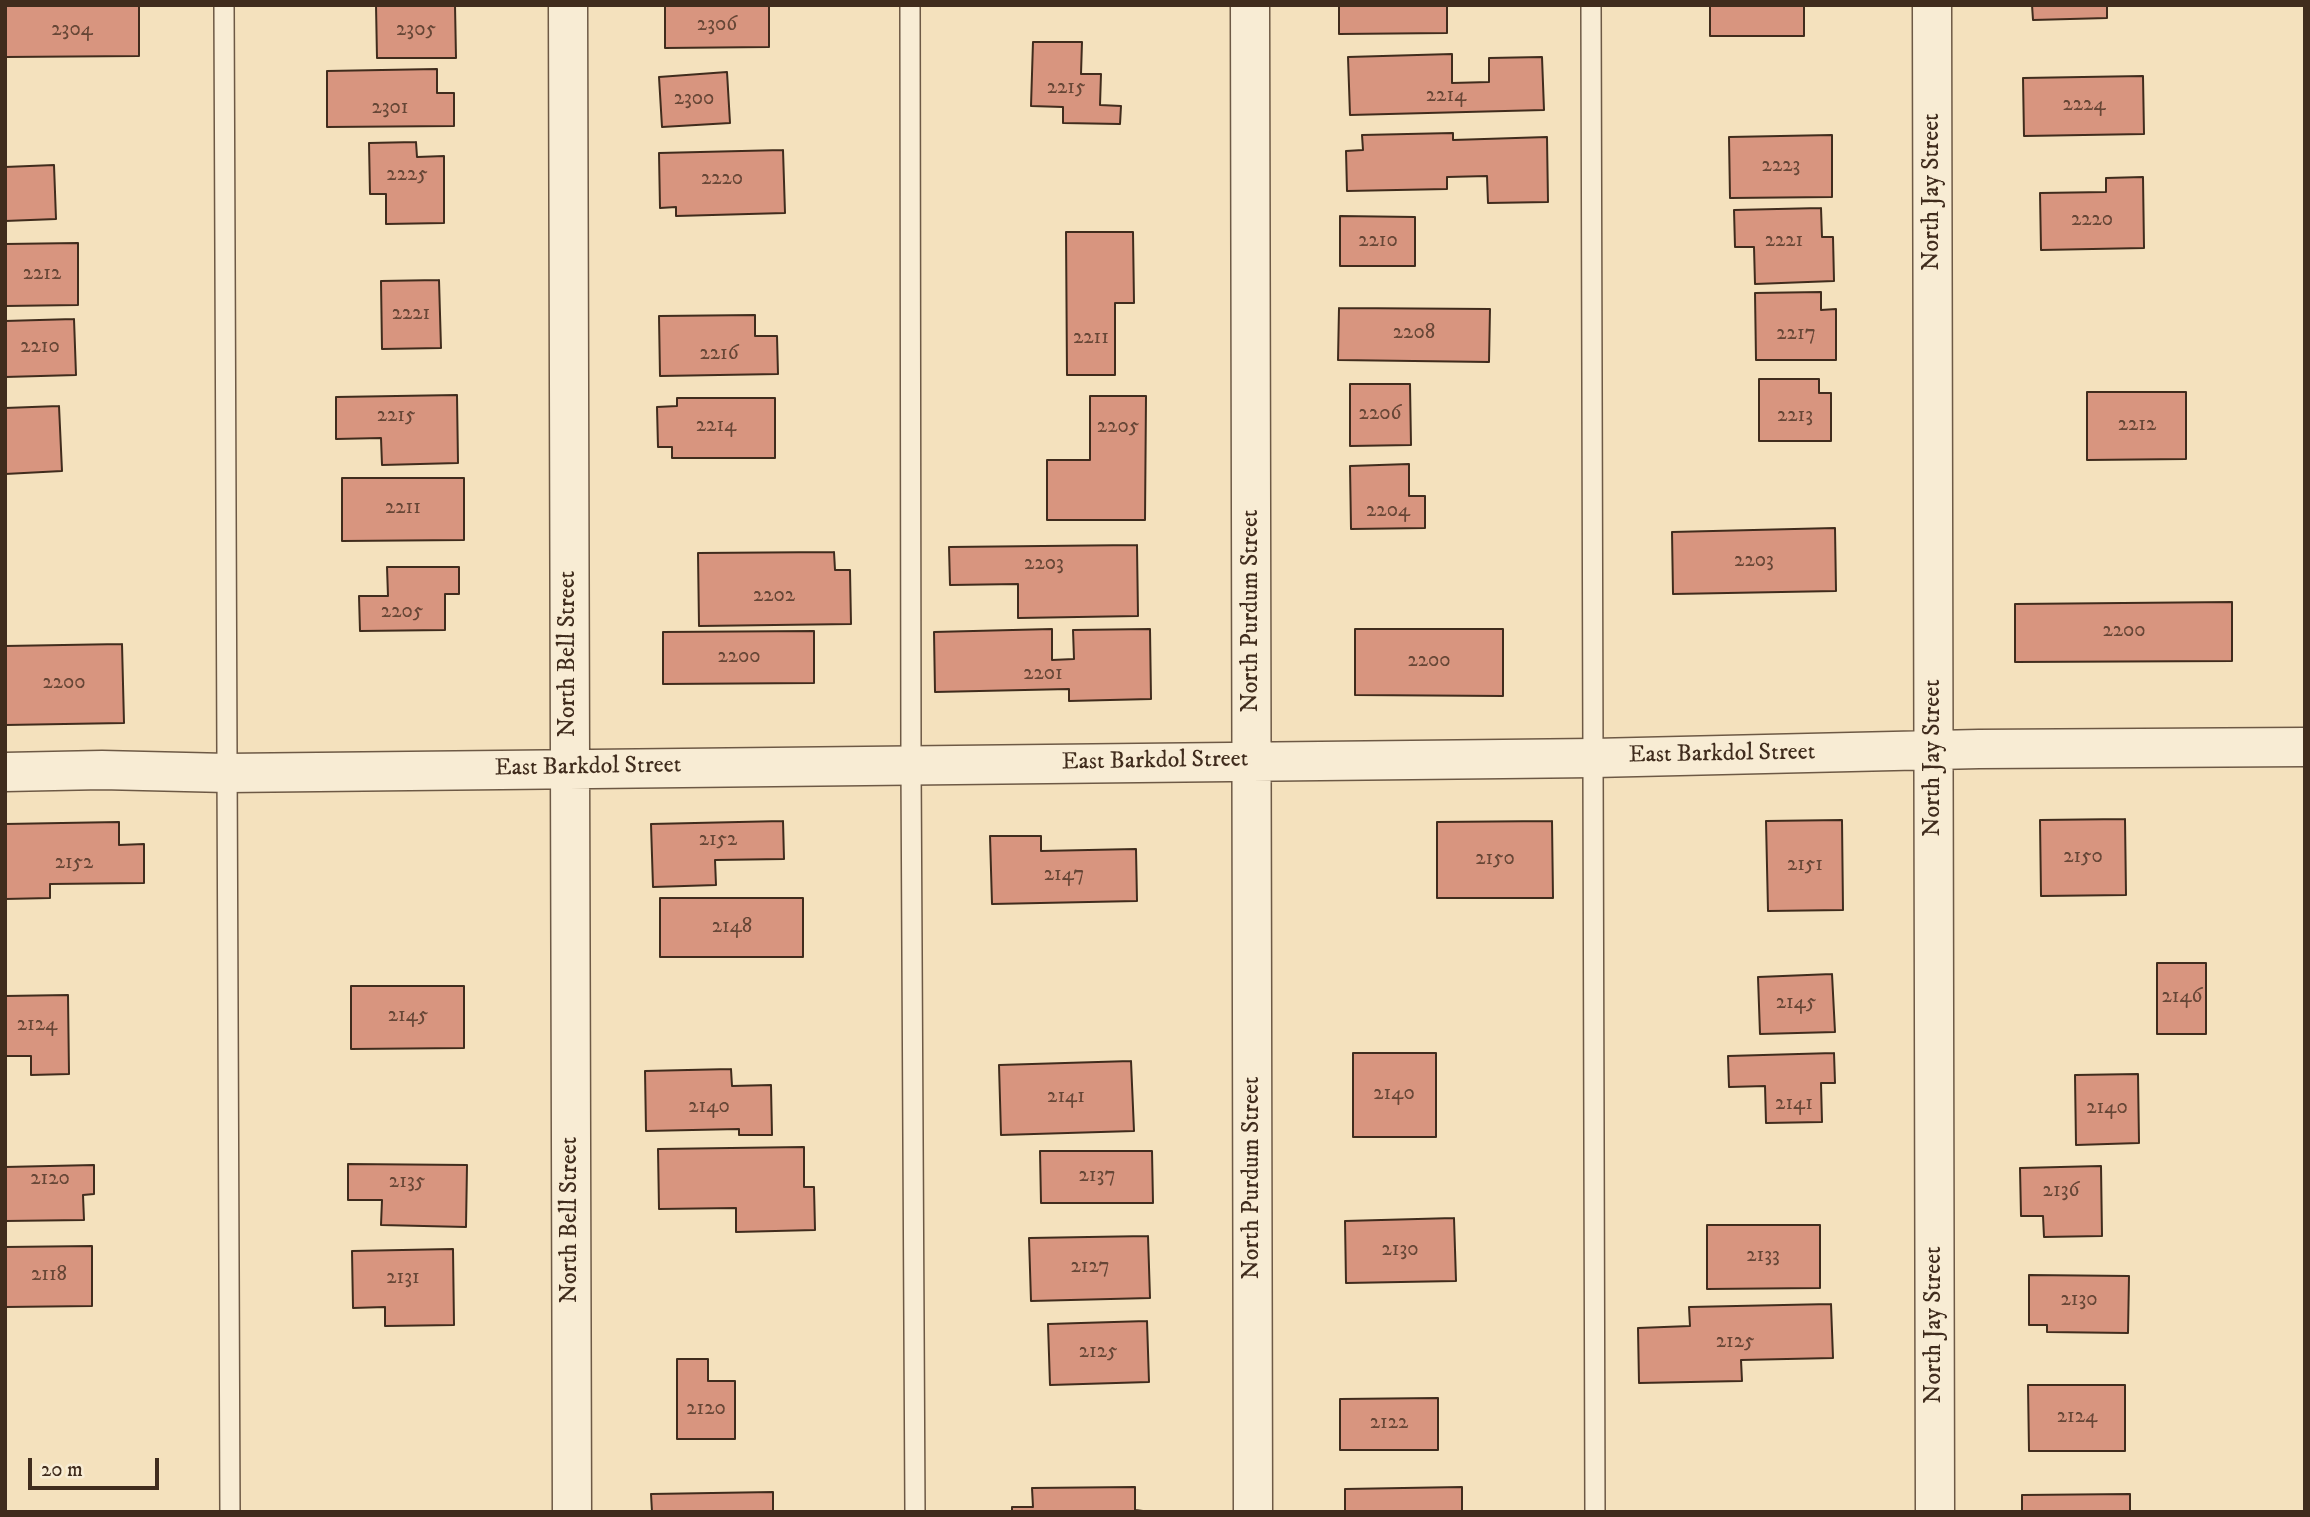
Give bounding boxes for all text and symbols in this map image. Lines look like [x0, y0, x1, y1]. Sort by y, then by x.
house number: 2306 [697, 13, 737, 39]
house number: 2304 [51, 18, 93, 44]
house number: 2305 [396, 18, 436, 44]
house number: 2215 [1047, 76, 1085, 102]
house number: 2214 [1426, 84, 1466, 110]
house number: 2300 [674, 87, 714, 113]
house number: 2224 [2062, 93, 2106, 119]
house number: 2301 [371, 96, 409, 122]
street label: North Jay Street [1919, 113, 1947, 271]
house number: 2223 [1762, 154, 1800, 180]
house number: 2225 [386, 163, 428, 189]
house number: 2220 [701, 167, 743, 193]
house number: 2220 [2071, 208, 2113, 234]
house number: 2210 [1358, 229, 1398, 255]
house number: 2221 [1765, 229, 1803, 255]
house number: 2212 [23, 262, 61, 288]
house number: 2221 [392, 302, 430, 328]
house number: 2208 [1393, 321, 1435, 347]
house number: 2217 [1776, 322, 1816, 348]
house number: 2211 [1073, 326, 1109, 352]
house number: 2210 [20, 335, 60, 361]
house number: 2216 [699, 342, 739, 368]
house number: 2206 [1359, 402, 1401, 428]
house number: 2215 [377, 404, 415, 430]
house number: 2213 [1777, 404, 1813, 430]
house number: 2212 [2118, 413, 2156, 439]
house number: 2214 [696, 414, 736, 440]
house number: 2205 [1097, 415, 1139, 441]
house number: 2211 [385, 496, 421, 522]
house number: 2204 [1366, 499, 1410, 525]
street label: North Purdum Street [1238, 509, 1266, 713]
house number: 2203 [1734, 549, 1774, 575]
house number: 2203 [1024, 552, 1064, 578]
street label: North Bell Street [555, 571, 583, 737]
house number: 2202 [753, 584, 795, 610]
house number: 2205 [381, 600, 423, 626]
house number: 2200 [2102, 619, 2146, 645]
house number: 2200 [717, 645, 761, 671]
house number: 2200 [1407, 649, 1451, 675]
house number: 2201 [1023, 662, 1063, 688]
house number: 2200 [42, 671, 86, 697]
street label: North Jay Street [1920, 679, 1948, 837]
street label: East Barkdol Street [1628, 739, 1816, 771]
street label: East Barkdol Street [1061, 746, 1249, 778]
street label: East Barkdol Street [494, 752, 682, 784]
house number: 2152 [699, 828, 737, 854]
house number: 2150 [2063, 845, 2103, 871]
house number: 2150 [1475, 847, 1515, 873]
house number: 2152 [55, 851, 93, 877]
house number: 2151 [1787, 853, 1823, 879]
house number: 2147 [1044, 863, 1084, 889]
house number: 2148 [712, 915, 752, 941]
house number: 2146 [2161, 985, 2203, 1011]
house number: 2145 [1776, 991, 1816, 1017]
house number: 2145 [388, 1004, 428, 1030]
house number: 2124 [17, 1013, 57, 1039]
street label: North Purdum Street [1239, 1076, 1267, 1280]
house number: 2140 [1373, 1082, 1415, 1108]
house number: 2141 [1047, 1085, 1085, 1111]
house number: 2141 [1775, 1092, 1813, 1118]
house number: 2140 [688, 1095, 730, 1121]
house number: 2140 [2086, 1096, 2128, 1122]
street label: North Bell Street [557, 1137, 585, 1303]
house number: 2137 [1079, 1164, 1115, 1190]
house number: 2120 [30, 1167, 70, 1193]
house number: 2135 [389, 1170, 425, 1196]
house number: 2136 [2043, 1179, 2079, 1205]
house number: 2130 [1381, 1238, 1419, 1264]
house number: 2133 [1746, 1244, 1780, 1270]
street label: North Jay Street [1921, 1246, 1949, 1404]
house number: 2127 [1071, 1255, 1109, 1281]
house number: 2118 [31, 1263, 67, 1289]
house number: 2131 [386, 1266, 420, 1292]
house number: 2130 [2060, 1288, 2098, 1314]
house number: 2125 [1716, 1330, 1754, 1356]
house number: 2125 [1079, 1340, 1117, 1366]
house number: 2120 [686, 1397, 726, 1423]
house number: 2124 [2057, 1405, 2097, 1431]
house number: 2122 [1370, 1411, 1408, 1437]
scale bar [32, 1444, 163, 1488]
text: 20 m [41, 1457, 83, 1483]

